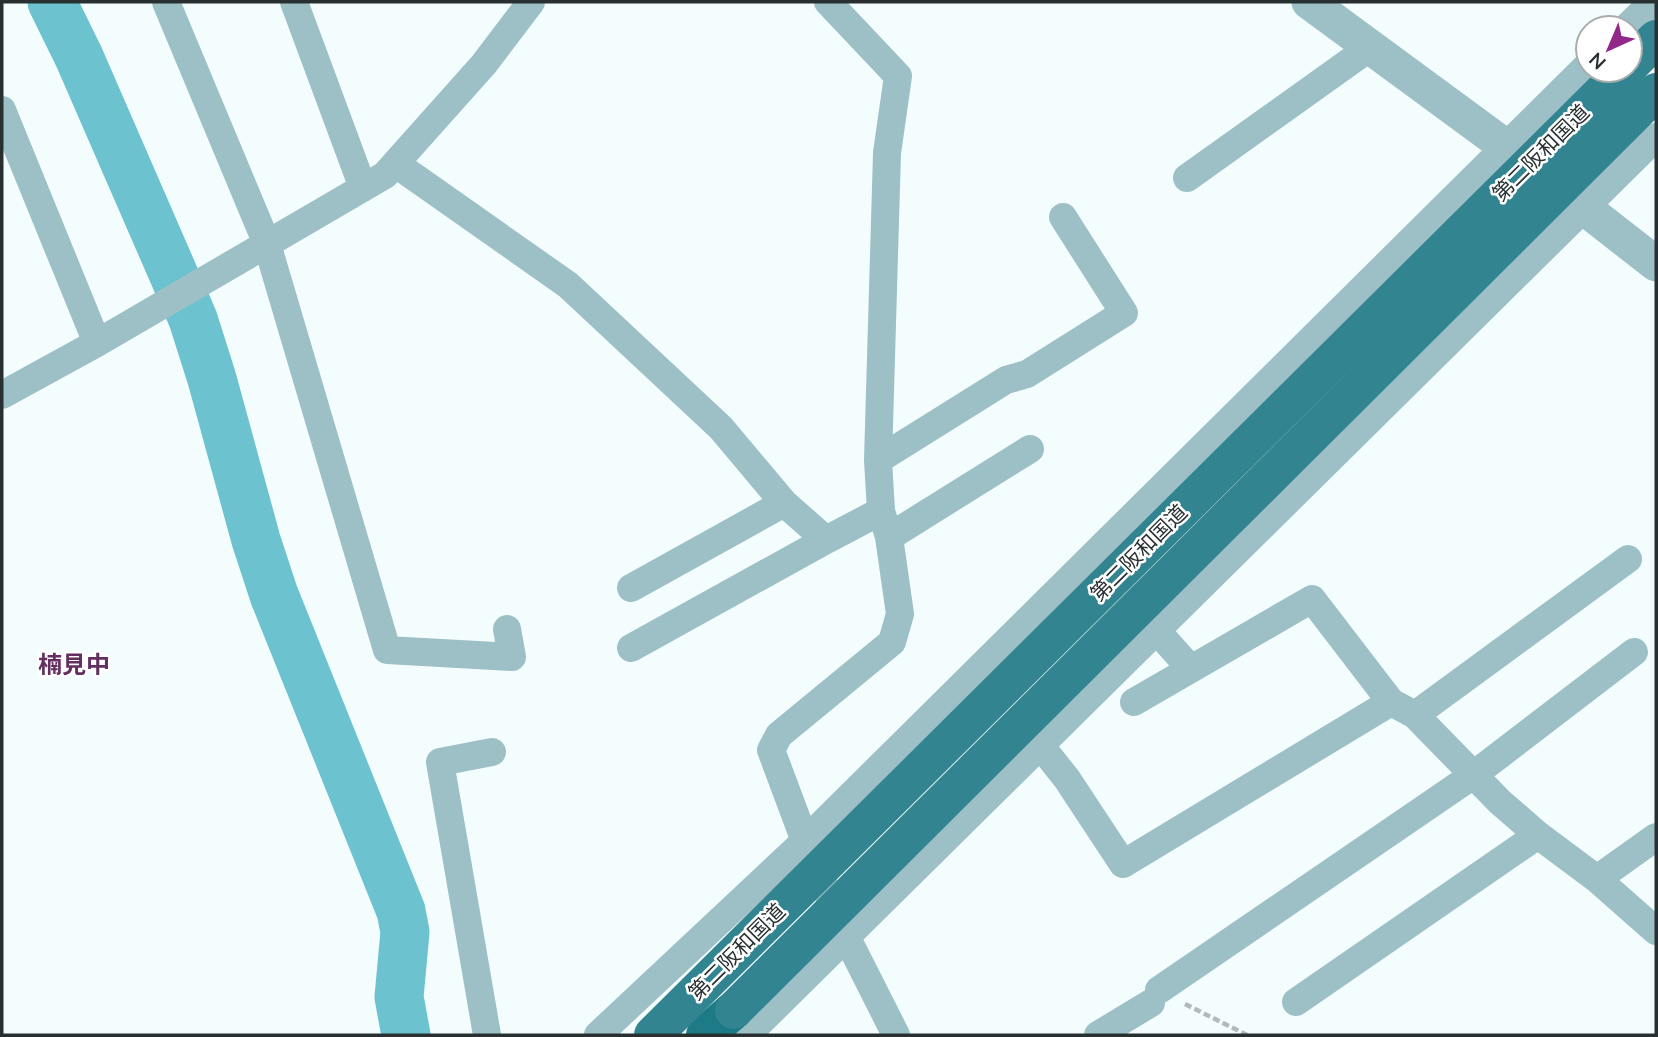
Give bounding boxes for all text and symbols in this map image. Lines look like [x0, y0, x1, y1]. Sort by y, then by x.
north arrow [1574, 14, 1644, 84]
text: N [1584, 48, 1611, 75]
street label: 第二阪和国道 [1487, 99, 1594, 206]
street label: 第二阪和国道 [1085, 499, 1192, 606]
district label: 楠見中 [38, 649, 110, 679]
street label: 第二阪和国道 [683, 898, 790, 1005]

